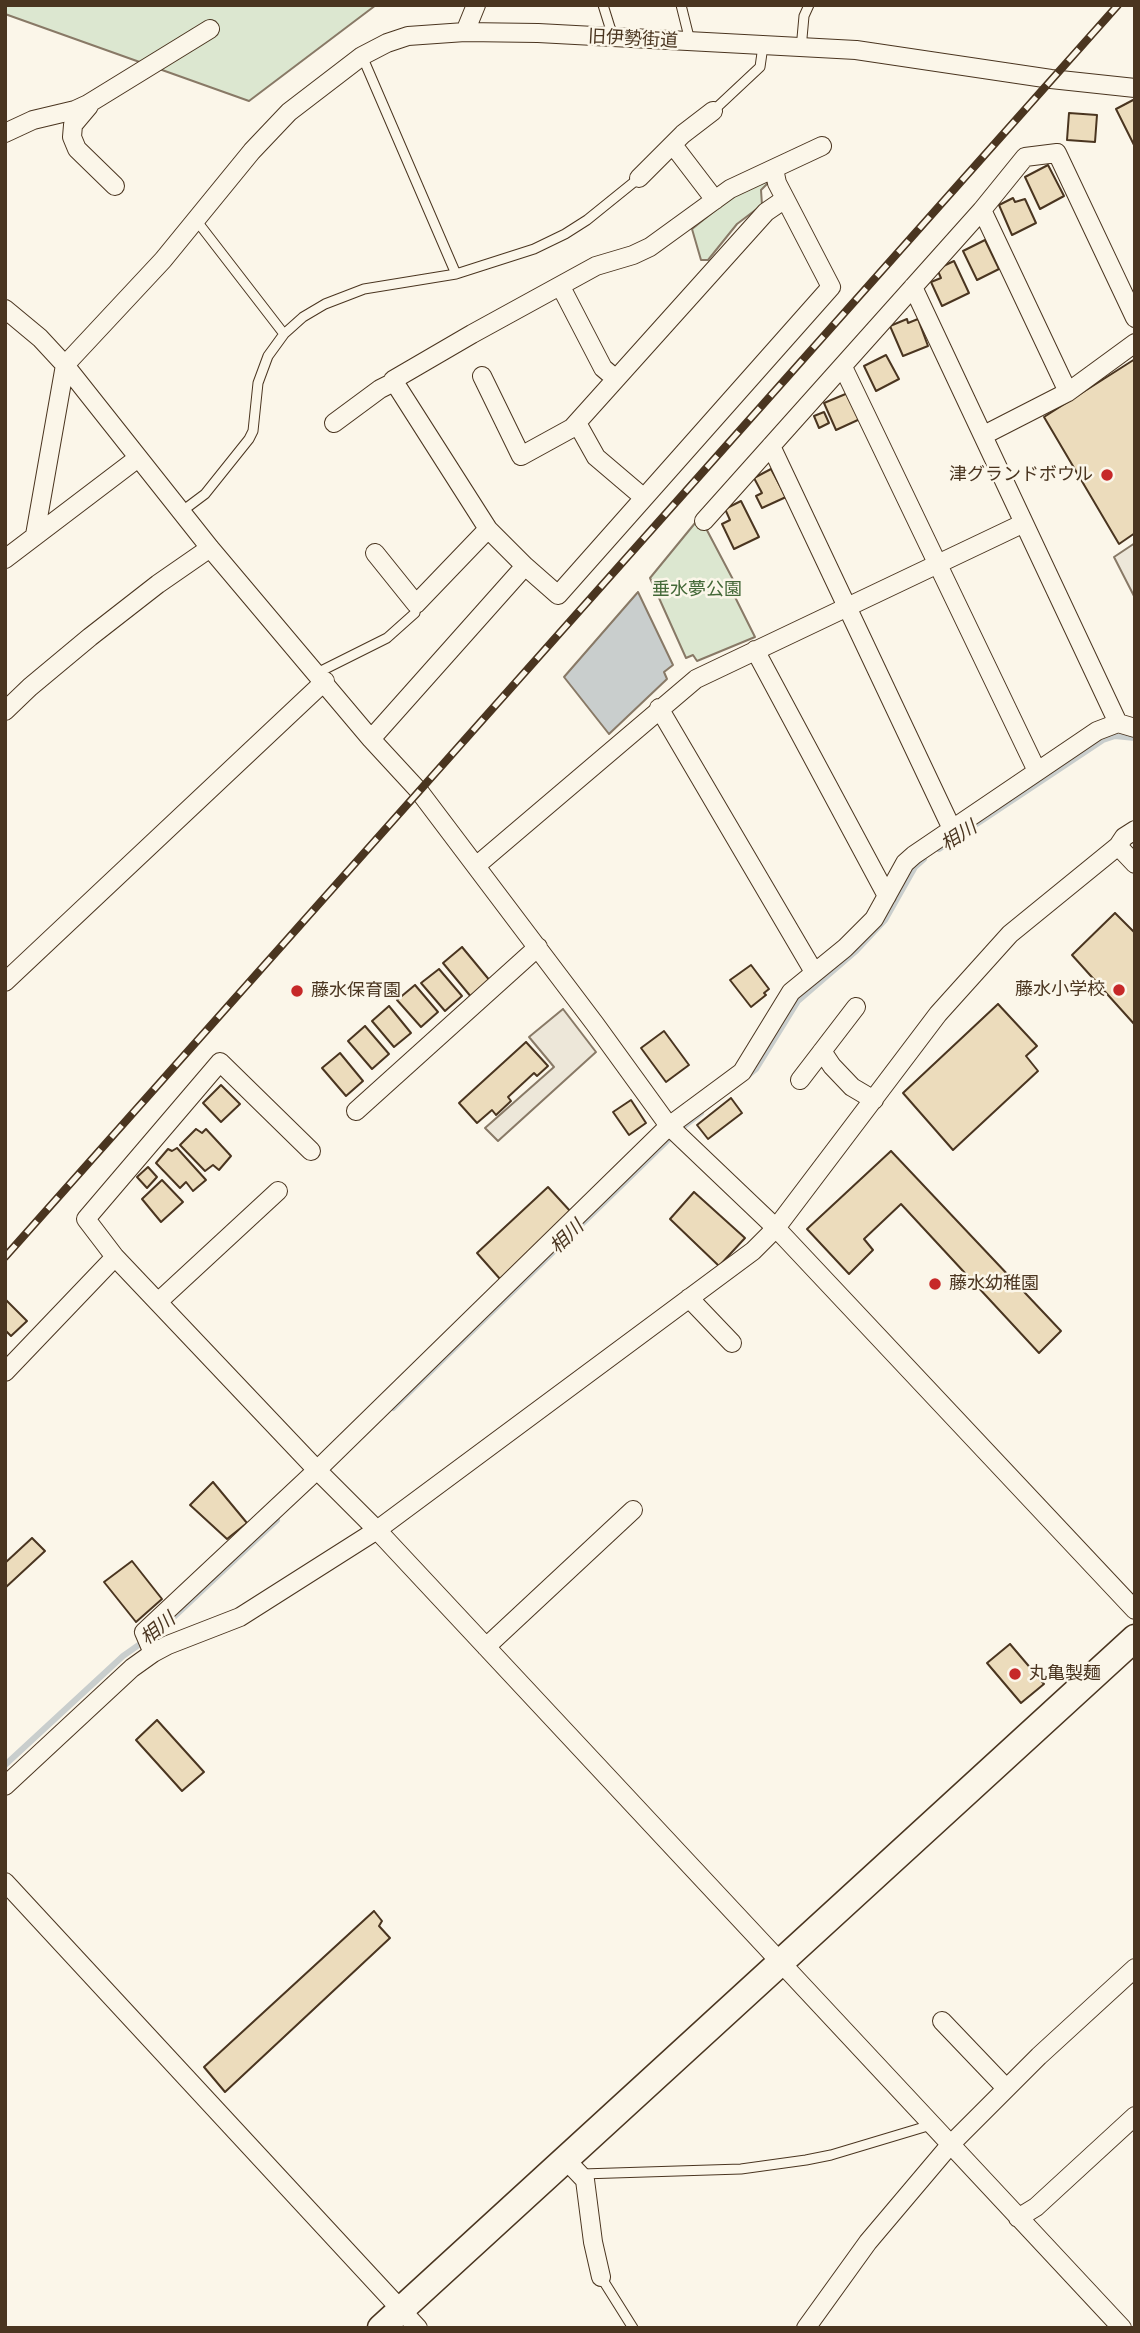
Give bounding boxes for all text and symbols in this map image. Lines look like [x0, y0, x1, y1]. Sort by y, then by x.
street label: 旧伊勢街道 [587, 26, 679, 52]
place label: 津グランドボウル [949, 464, 1093, 486]
marker: 津グランドボウル [1099, 467, 1115, 483]
park label: 垂水夢公園 [652, 579, 742, 601]
water label: 相川 [937, 816, 981, 856]
place label: 藤水小学校 [1015, 979, 1105, 1001]
place label: 藤水保育園 [311, 980, 401, 1002]
marker: 藤水小学校 [1111, 982, 1127, 998]
marker: 藤水保育園 [289, 983, 305, 999]
water label: 相川 [545, 1216, 589, 1258]
place label: 藤水幼稚園 [949, 1273, 1039, 1295]
marker: 藤水幼稚園 [927, 1276, 943, 1292]
water label: 相川 [136, 1608, 180, 1650]
place label: 丸亀製麺 [1029, 1663, 1101, 1685]
marker: 丸亀製麺 [1007, 1666, 1023, 1682]

